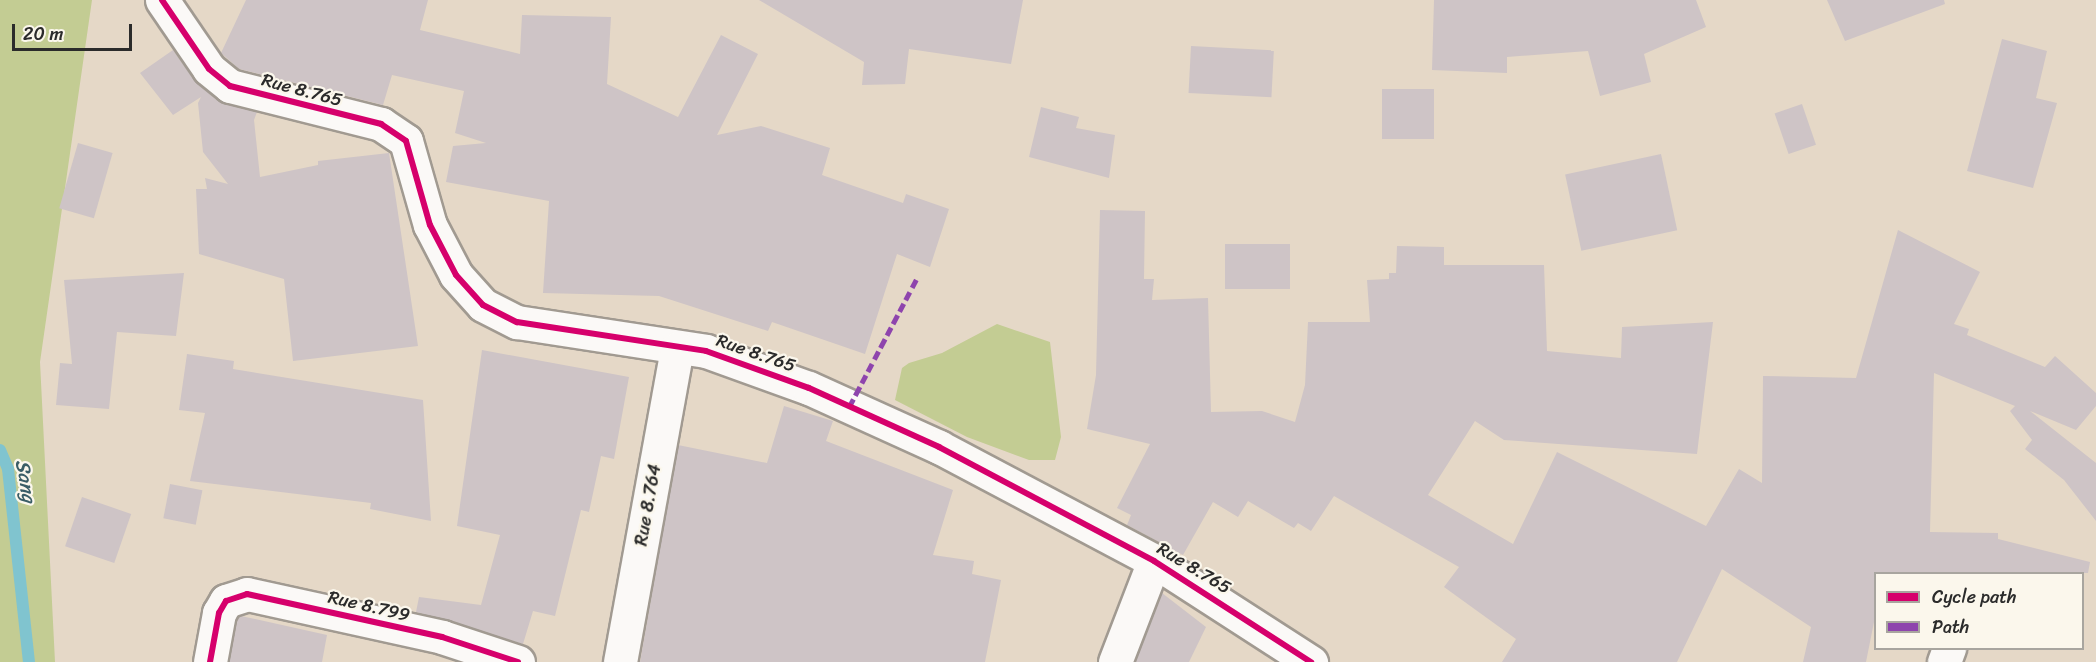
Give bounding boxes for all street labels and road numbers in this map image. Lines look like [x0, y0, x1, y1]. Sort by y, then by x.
street label: Rue 8.765 [259, 69, 345, 111]
street label: Rue 8.765 [714, 329, 798, 377]
street label: Rue 8.764 [630, 462, 666, 548]
street label: Rue 8.765 [1153, 538, 1235, 598]
street label: Rue 8.799 [326, 586, 412, 626]

